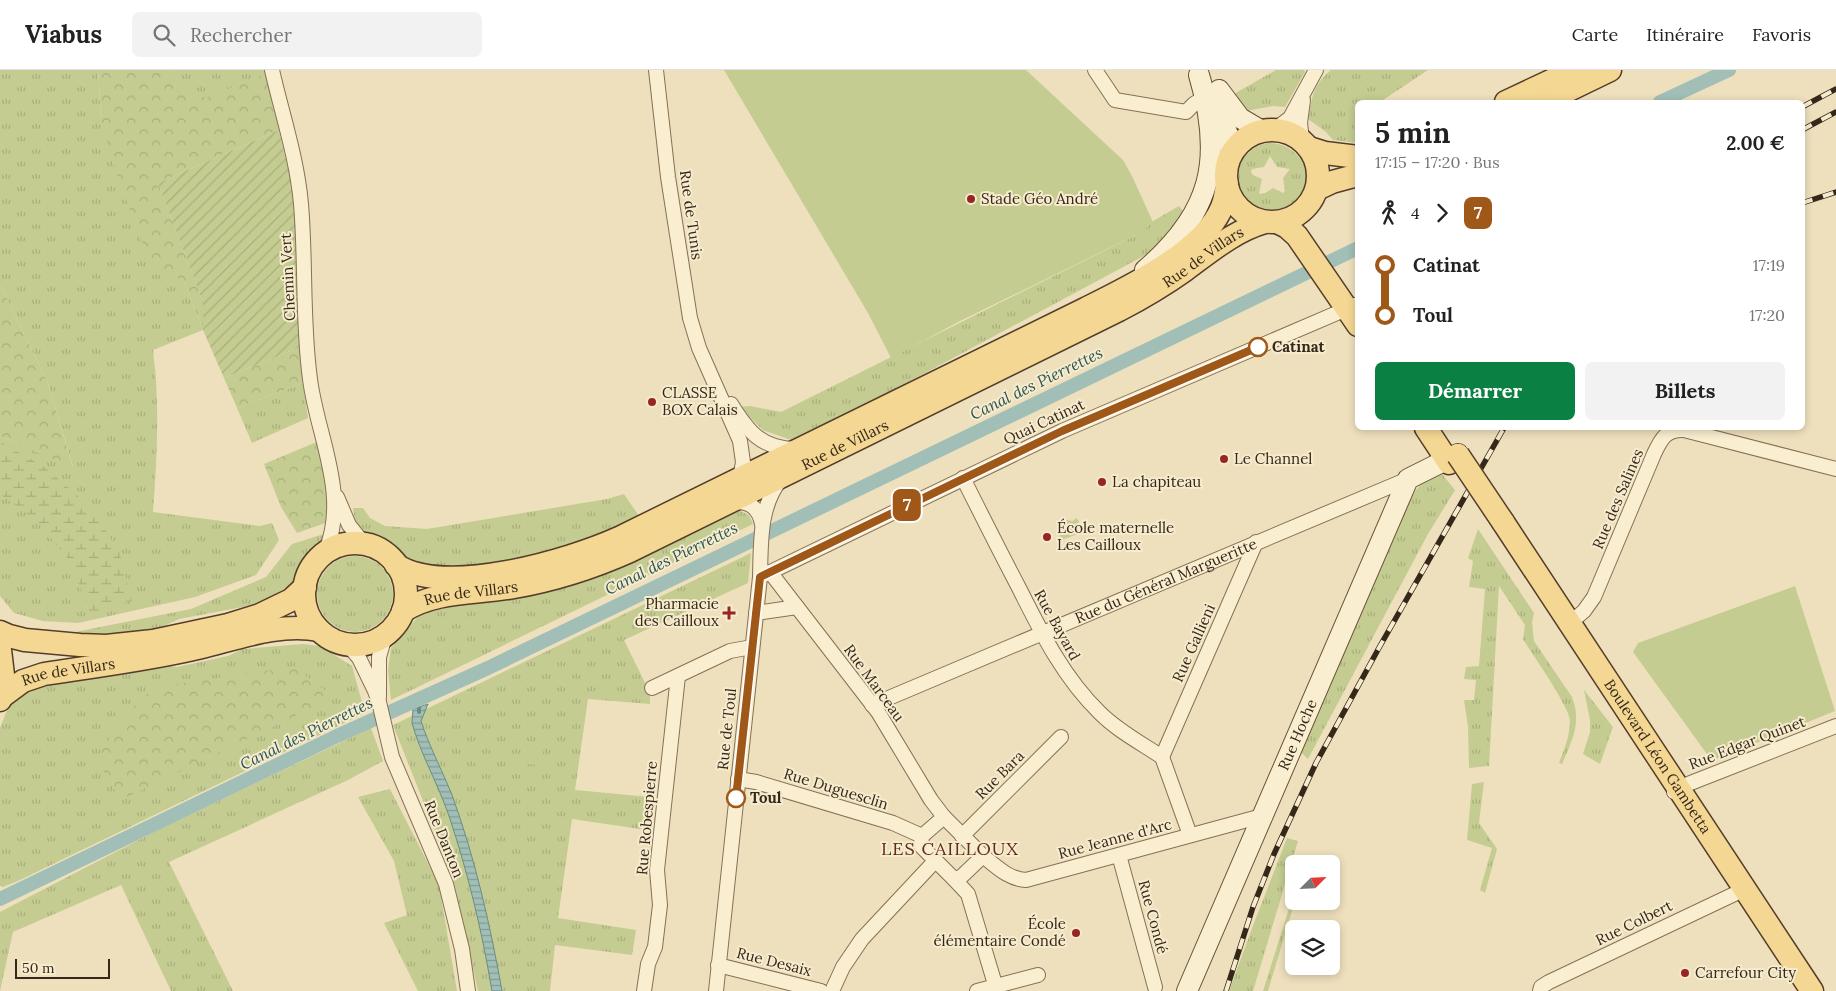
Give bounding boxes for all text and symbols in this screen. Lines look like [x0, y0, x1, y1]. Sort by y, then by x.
search box [132, 12, 482, 57]
text: Viabus [25, 19, 102, 50]
icon: search [150, 21, 178, 49]
text: Rechercher [190, 23, 292, 47]
text: Carte [1572, 23, 1618, 46]
text: Itinéraire [1646, 23, 1724, 46]
text: Favoris [1752, 23, 1811, 46]
text: 5 min [1375, 115, 1450, 151]
text: 2.00 € [1726, 131, 1785, 155]
text: 17:15 – 17:20 · Bus [1375, 152, 1500, 172]
street label: Rue de Tunis [676, 169, 707, 261]
place label: Stade Géo André [981, 189, 1098, 208]
marker: Stade Géo André [965, 193, 977, 205]
icon: walk [1375, 199, 1403, 227]
icon: forward [1428, 199, 1456, 227]
text: 7 [1474, 201, 1482, 224]
text: 4 [1411, 203, 1420, 223]
street label: Rue de Villars [1159, 222, 1247, 292]
street label: Chemin Vert [276, 232, 299, 321]
text: Catinat [1413, 253, 1480, 277]
text: 17:19 [1753, 255, 1785, 275]
text: Toul [1413, 303, 1453, 327]
text: 17:20 [1749, 305, 1785, 325]
marker: Catinat [1248, 337, 1268, 357]
place label: Catinat [1272, 337, 1326, 356]
water label: Canal des Pierrettes [966, 342, 1106, 424]
button: Démarrer [1375, 362, 1575, 420]
button: Billets [1585, 362, 1785, 420]
place label: CLASSE BOX Calais [662, 383, 738, 419]
street label: Quai Catinat [1000, 394, 1088, 449]
marker: CLASSE BOX Calais [646, 396, 658, 408]
street label: Rue de Villars [798, 415, 892, 474]
street label: Rue des Salines [1588, 446, 1647, 552]
place label: Le Channel [1234, 449, 1312, 468]
marker: Le Channel [1218, 453, 1230, 465]
place label: La chapiteau [1112, 472, 1201, 491]
marker: La chapiteau [1096, 476, 1108, 488]
line badge: 7 [891, 489, 923, 521]
text: 7 [903, 493, 911, 516]
water label: Canal des Pierrettes [601, 517, 741, 599]
place label: École maternelle Les Cailloux [1057, 518, 1174, 554]
marker: École maternelle Les Cailloux [1041, 531, 1053, 543]
street label: Rue du Général Margueritte [1072, 534, 1260, 627]
street label: Rue de Villars [421, 576, 519, 609]
street label: Rue Bayard [1030, 586, 1085, 664]
place label: Pharmacie des Cailloux [635, 594, 719, 630]
street label: Rue Gallieni [1168, 601, 1219, 685]
marker: Pharmacie des Cailloux [723, 607, 735, 619]
street label: Rue Marceau [840, 640, 909, 725]
street label: Rue de Villars [19, 654, 116, 690]
street label: Boulevard Léon Gambetta [1600, 675, 1716, 837]
street label: Rue de Toul [713, 687, 740, 771]
water label: Canal des Pierrettes [236, 692, 376, 774]
street label: Rue Hoche [1273, 696, 1321, 773]
street label: Rue Edgar Quinet [1686, 712, 1808, 773]
street label: Rue Bara [971, 746, 1028, 803]
street label: Rue Robespierre [632, 760, 661, 876]
street label: Rue Duguesclin [782, 764, 891, 813]
marker: Toul [726, 788, 746, 808]
place label: Toul [750, 788, 782, 807]
street label: Rue Danton [420, 797, 469, 880]
street label: Rue Jeanne d'Arc [1056, 814, 1174, 863]
district label: LES CAILLOUX [881, 837, 1019, 860]
north arrow [1285, 855, 1340, 910]
map controls [1285, 855, 1340, 975]
street label: Rue Condé [1134, 878, 1172, 956]
street label: Rue Colbert [1592, 896, 1675, 949]
place label: École élémentaire Condé [933, 914, 1066, 950]
button: layers [1285, 920, 1340, 975]
marker: École élémentaire Condé [1070, 927, 1082, 939]
street label: Rue Desaix [735, 943, 814, 980]
scale bar [15, 956, 110, 979]
text: 50 m [22, 959, 55, 977]
place label: Carrefour City [1695, 963, 1796, 982]
marker: Carrefour City [1679, 967, 1691, 979]

